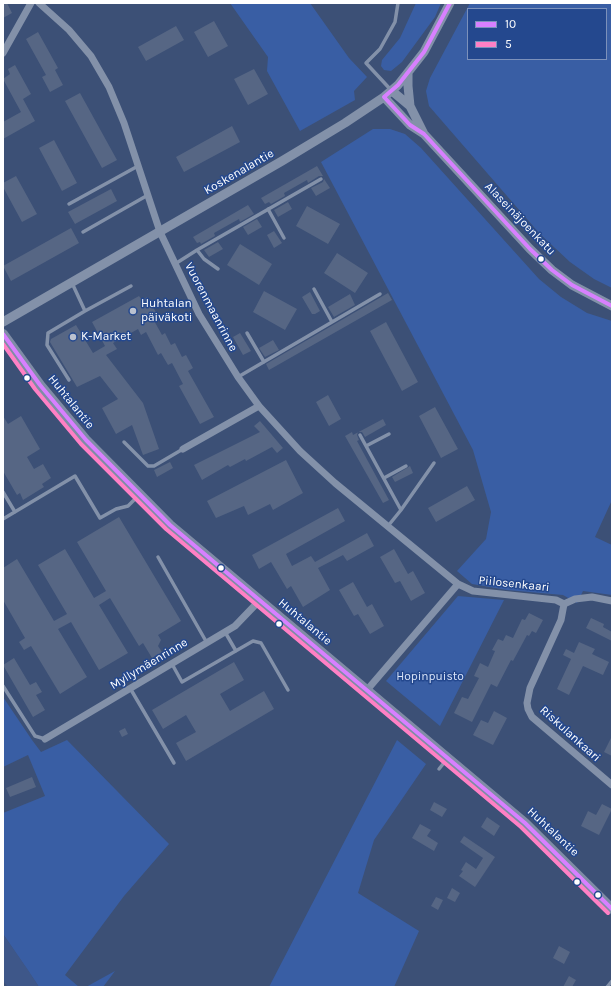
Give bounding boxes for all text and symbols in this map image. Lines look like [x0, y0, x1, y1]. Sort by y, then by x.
legend [467, 8, 607, 60]
text: 10 [505, 17, 516, 31]
text: 5 [505, 37, 512, 51]
street label: Koskenalantie [201, 146, 277, 198]
street label: Alaseinäjoenkatu [482, 180, 558, 258]
unlabelled marker [536, 254, 546, 264]
street label: Vuorenmaanrinne [182, 260, 240, 354]
place label: Huhtalan päiväkoti [141, 297, 192, 325]
marker: Huhtalan päiväkoti [128, 306, 138, 316]
place label: K-Market [81, 330, 131, 344]
marker: K-Market [68, 332, 78, 342]
street label: Huhtalantie [45, 372, 97, 432]
unlabelled marker [22, 373, 32, 383]
unlabelled marker [216, 563, 226, 573]
street label: Piilosenkaari [478, 573, 550, 595]
street label: Huhtalantie [275, 596, 335, 648]
unlabelled marker [274, 619, 284, 629]
street label: Myllymäenrinne [108, 635, 190, 693]
park label: Hopinpuisto [396, 670, 464, 684]
street label: Riskulankaari [537, 703, 603, 765]
street label: Huhtalantie [524, 805, 582, 859]
unlabelled marker [572, 877, 582, 887]
unlabelled marker [593, 890, 603, 900]

